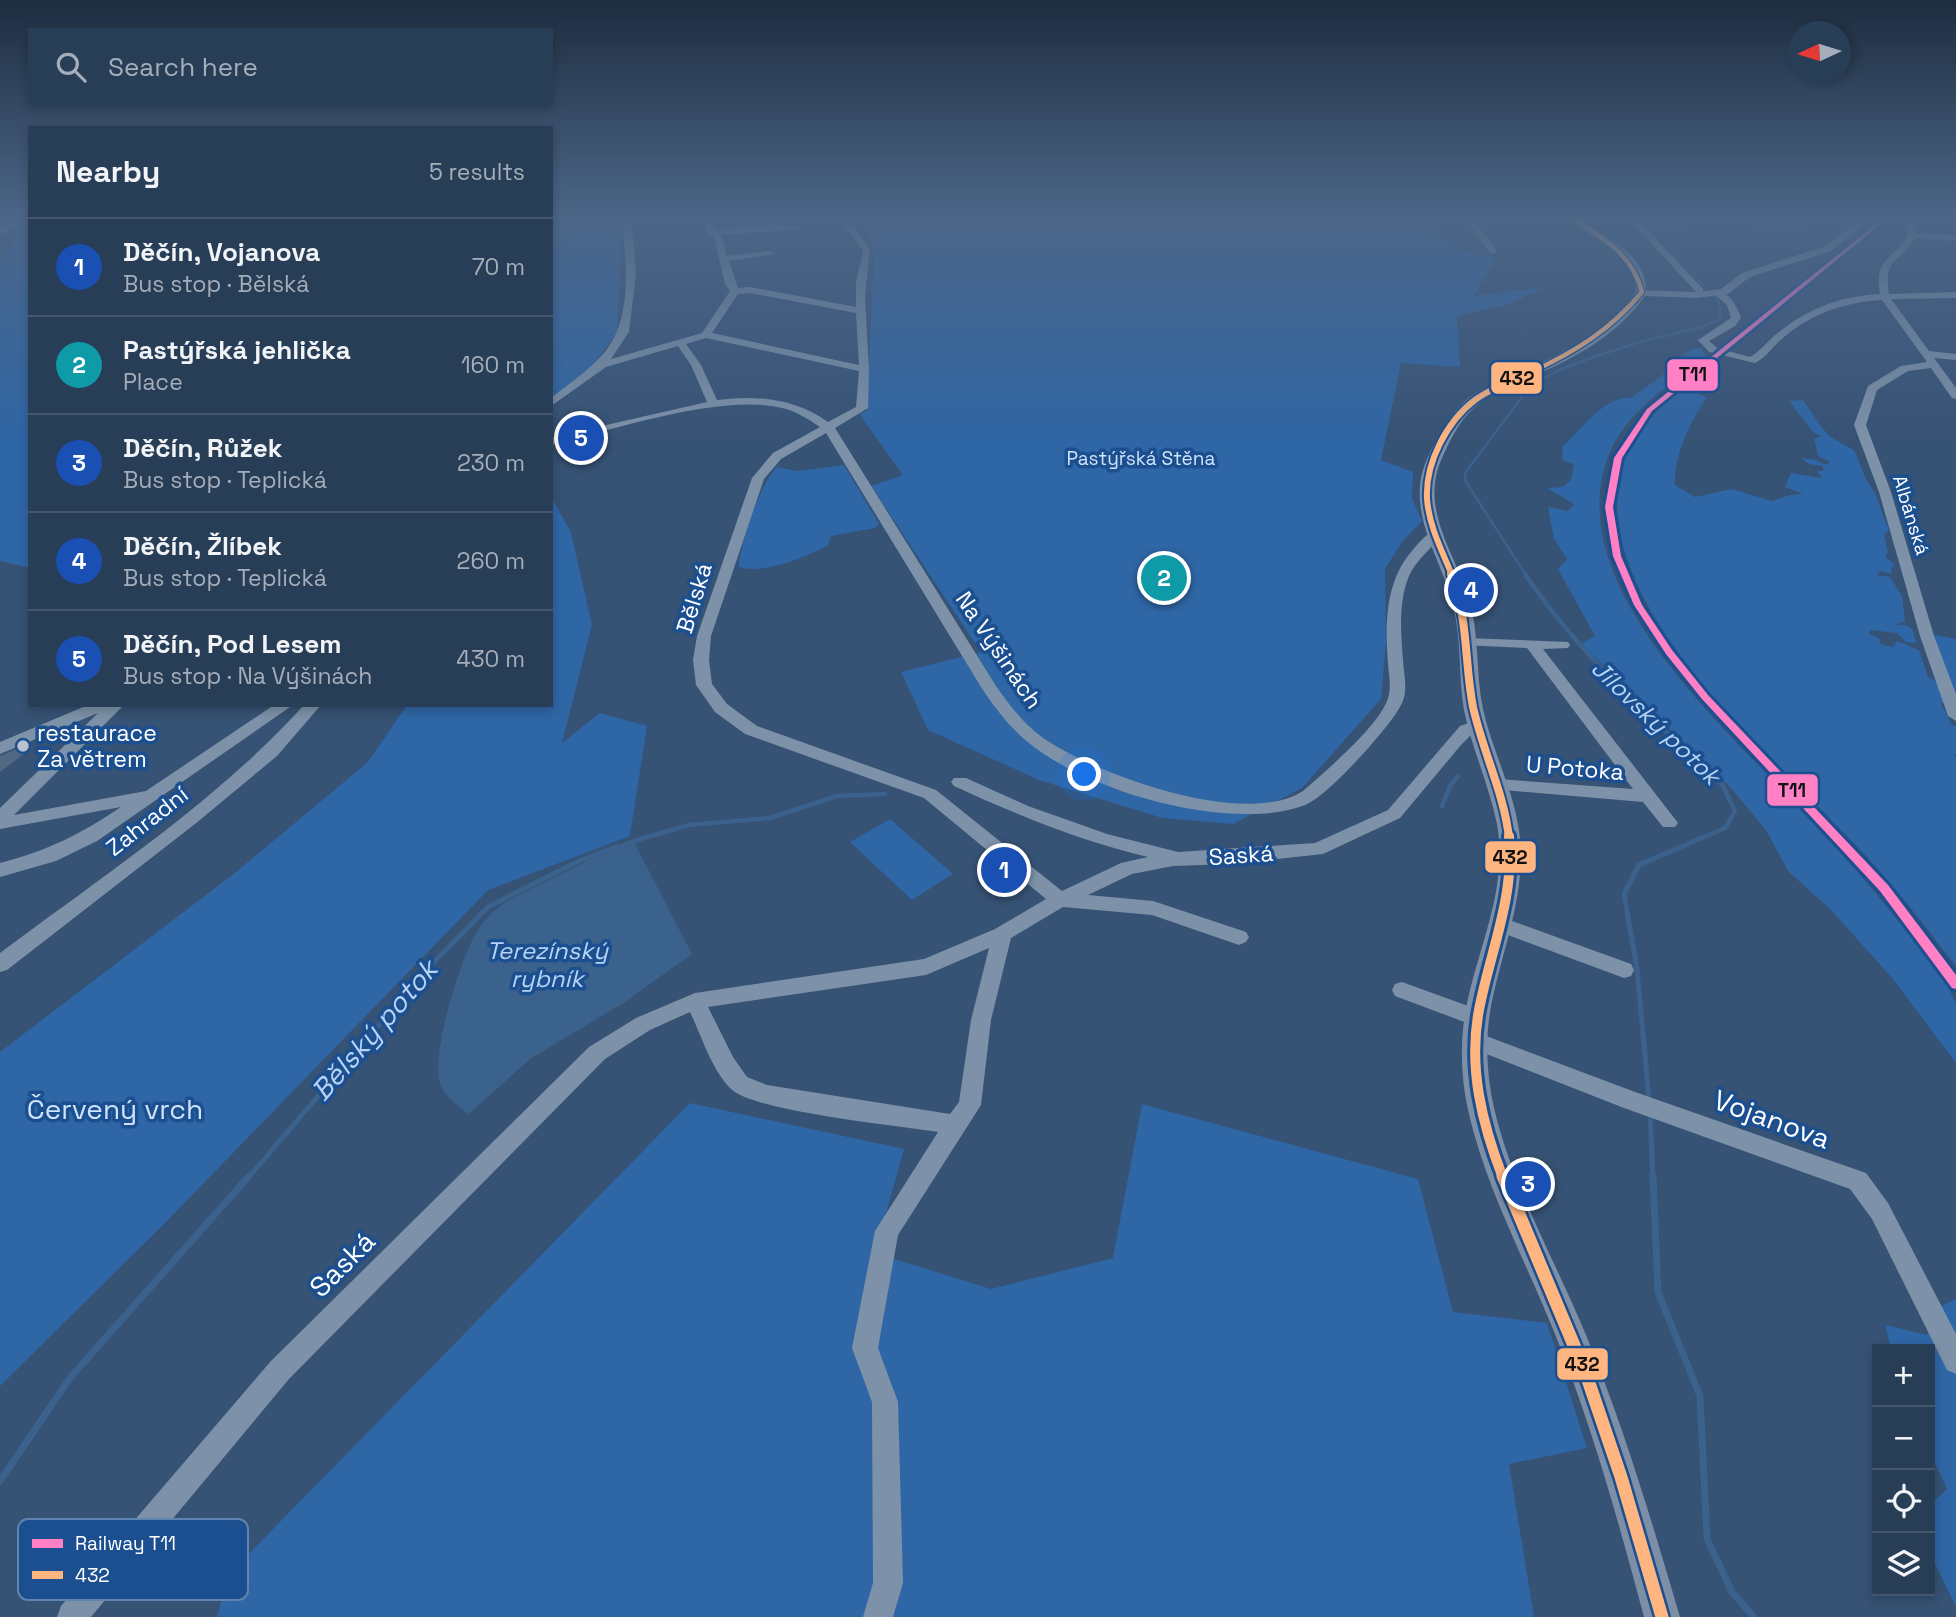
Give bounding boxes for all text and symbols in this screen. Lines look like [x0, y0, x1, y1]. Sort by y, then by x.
north arrow [1788, 21, 1851, 84]
search box [28, 28, 553, 105]
icon: search [52, 48, 90, 86]
text: Search here [108, 50, 258, 84]
text: Nearby [56, 152, 160, 191]
text: 5 results [429, 157, 525, 187]
text: Děčín, Vojanova [123, 235, 320, 269]
text: 1 [74, 252, 84, 282]
text: 70 m [472, 252, 525, 282]
text: Bus stop · Bělská [123, 269, 309, 299]
text: Pastýřská jehlička [123, 333, 351, 367]
text: 2 [72, 350, 86, 380]
text: 160 m [461, 350, 525, 380]
line badge: T11 [1666, 358, 1719, 392]
line badge: 432 [1490, 361, 1543, 395]
text: T11 [1679, 362, 1707, 387]
text: 432 [1500, 366, 1534, 391]
text: Place [123, 367, 183, 397]
pin: 5 [558, 412, 604, 464]
text: Děčín, Růžek [123, 431, 282, 465]
park label: Pastýřská Stěna [1067, 446, 1216, 471]
text: 3 [72, 448, 86, 478]
text: 230 m [457, 448, 525, 478]
text: Bus stop · Teplická [123, 465, 327, 495]
street label: Albánská [1887, 472, 1935, 558]
text: Děčín, Žlíbek [123, 529, 282, 563]
text: 4 [72, 546, 86, 576]
text: 260 m [457, 546, 525, 576]
pin: 2 [1141, 552, 1187, 604]
street label: Bělská [669, 559, 719, 637]
text: Bus stop · Teplická [123, 563, 327, 593]
pin: 4 [1448, 564, 1494, 616]
street label: Na Výšinách [949, 586, 1049, 714]
text: Děčín, Pod Lesem [123, 627, 341, 661]
text: 5 [72, 644, 86, 674]
text: 430 m [456, 644, 525, 674]
water label: Jílovský potok [1585, 653, 1729, 793]
text: Bus stop · Na Výšinách [123, 661, 372, 691]
place label: restaurace Za větrem [37, 718, 157, 774]
marker: restaurace Za větrem [15, 738, 31, 754]
street label: U Potoka [1525, 749, 1625, 787]
your location [1067, 757, 1101, 791]
line badge: T11 [1766, 773, 1819, 807]
text: T11 [1778, 778, 1806, 803]
street label: Zahradní [100, 779, 194, 862]
street label: Saská [1208, 838, 1274, 872]
line badge: 432 [1484, 840, 1537, 874]
pin: 1 [981, 844, 1027, 896]
text: 432 [1493, 845, 1527, 870]
water label: Terezínský rybník [486, 935, 609, 994]
water label: Bělský potok [303, 950, 447, 1108]
street label: Vojanova [1709, 1081, 1835, 1157]
park label: Červený vrch [27, 1091, 203, 1127]
pin: 3 [1505, 1158, 1551, 1210]
street label: Saská [301, 1223, 383, 1305]
map controls [1872, 1344, 1935, 1596]
button: + [1872, 1344, 1935, 1407]
line badge: 432 [1556, 1347, 1609, 1381]
text: 432 [1565, 1352, 1599, 1377]
button: − [1872, 1407, 1935, 1470]
button: locate [1872, 1470, 1935, 1533]
legend [18, 1519, 248, 1600]
text: Railway T11 [75, 1531, 176, 1556]
button: layers [1872, 1533, 1935, 1596]
text: 432 [75, 1563, 110, 1588]

